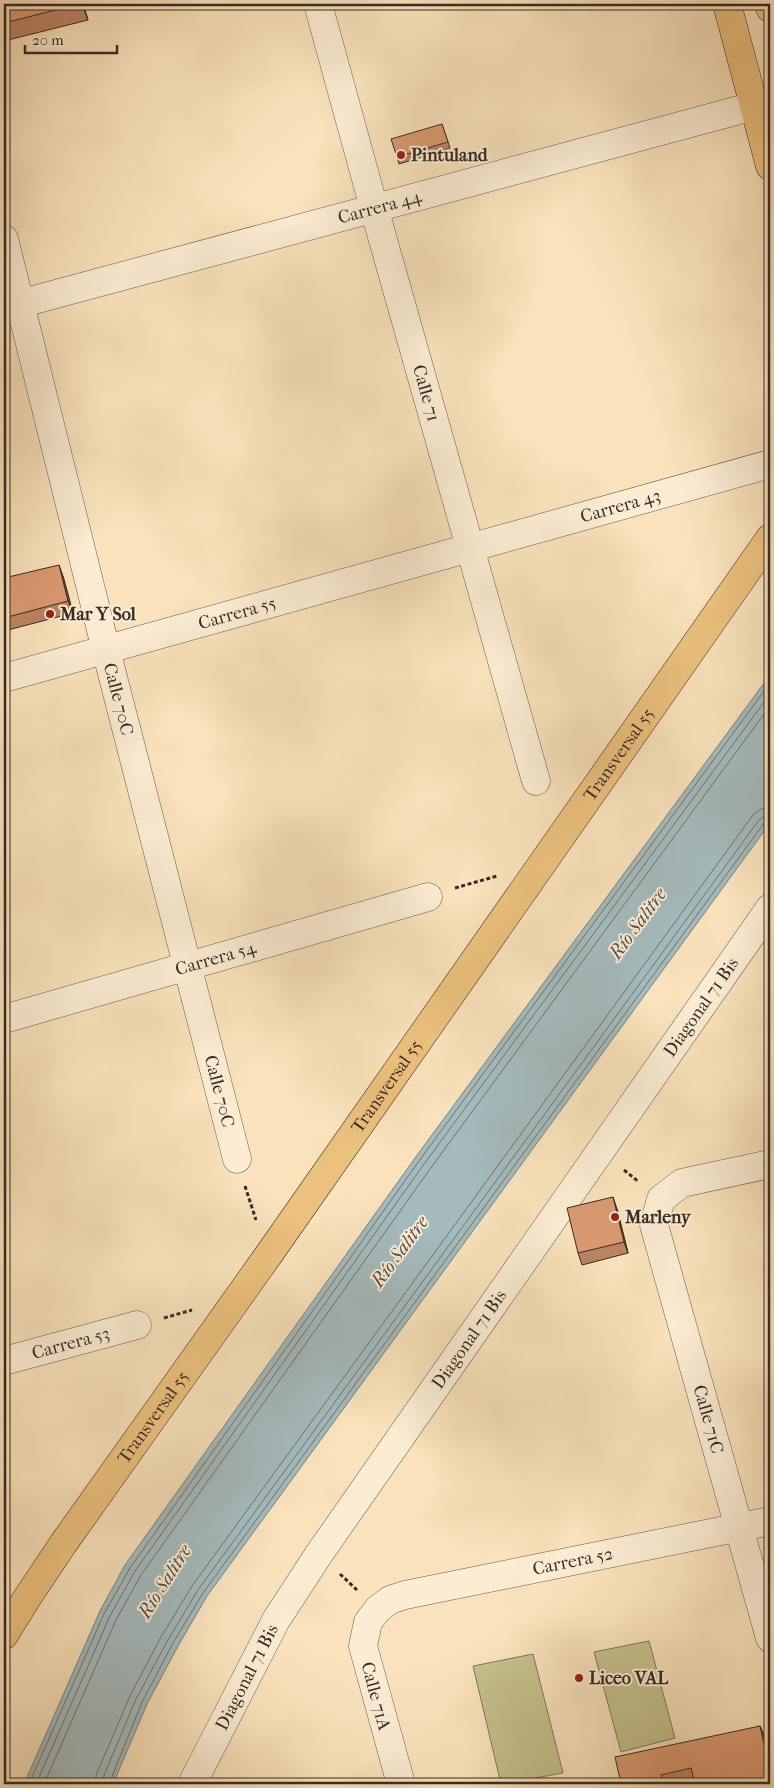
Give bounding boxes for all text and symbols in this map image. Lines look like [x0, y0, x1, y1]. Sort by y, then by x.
scale bar [25, 22, 118, 54]
text: 20 m [32, 31, 64, 49]
place label: Pintuland [411, 145, 489, 166]
marker: Pintuland [395, 149, 407, 161]
street label: Carrera 44 [336, 186, 424, 229]
street label: Calle 71 [408, 362, 444, 424]
street label: Carrera 43 [578, 485, 663, 527]
street label: Carrera 55 [196, 592, 279, 634]
place label: Mar Y Sol [59, 604, 137, 625]
marker: Mar Y Sol [44, 608, 56, 620]
street label: Calle 70C [99, 661, 137, 737]
street label: Transversal 55 [579, 704, 659, 805]
water label: Río Salitre [603, 883, 672, 965]
street label: Carrera 54 [173, 937, 259, 980]
street label: Diagonal 71 Bis [659, 953, 743, 1061]
street label: Transversal 55 [347, 1036, 427, 1137]
street label: Calle 70C [200, 1053, 238, 1130]
place label: Marleny [624, 1207, 692, 1228]
water label: Río Salitre [365, 1211, 434, 1293]
marker: Marleny [609, 1211, 621, 1223]
street label: Diagonal 71 Bis [427, 1286, 511, 1393]
street label: Carrera 53 [30, 1323, 112, 1364]
street label: Transversal 55 [114, 1367, 194, 1468]
street label: Calle 71C [688, 1383, 728, 1456]
water label: Río Salitre [133, 1540, 197, 1624]
street label: Carrera 52 [531, 1543, 615, 1580]
street label: Diagonal 71 Bis [211, 1621, 283, 1734]
street label: Calle 71A [356, 1660, 395, 1733]
place label: Liceo VAL [589, 1668, 669, 1689]
marker: Liceo VAL [573, 1672, 585, 1684]

